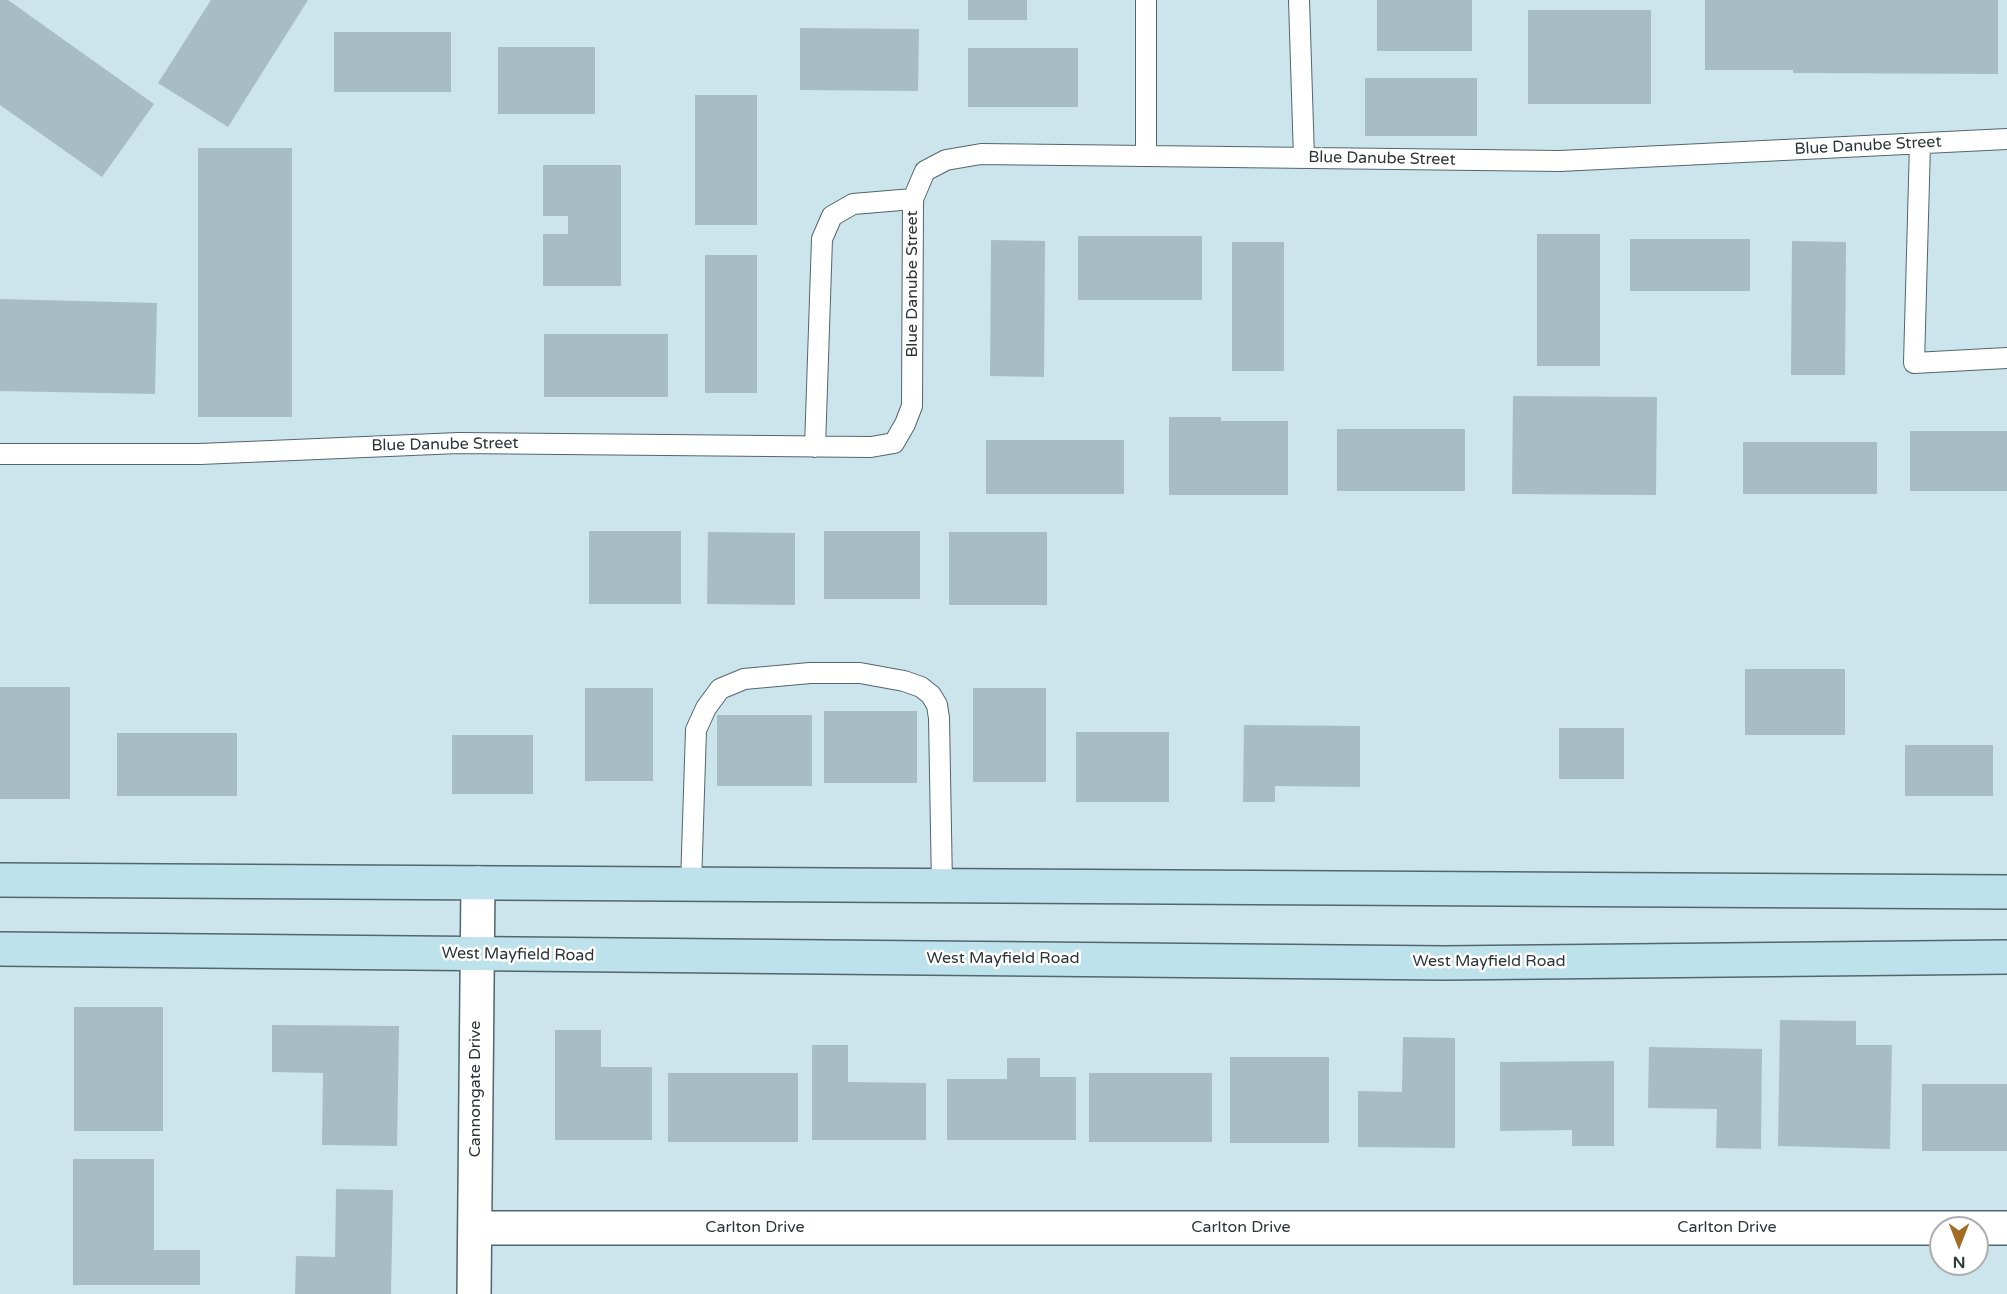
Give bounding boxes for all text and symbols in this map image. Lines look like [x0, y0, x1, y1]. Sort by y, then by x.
street label: Blue Danube Street [1794, 133, 1942, 159]
street label: Blue Danube Street [1308, 148, 1456, 170]
street label: Blue Danube Street [903, 210, 923, 358]
street label: Blue Danube Street [371, 434, 519, 456]
street label: West Mayfield Road [441, 944, 595, 966]
street label: West Mayfield Road [927, 949, 1079, 969]
street label: West Mayfield Road [1413, 952, 1565, 972]
street label: Cannongate Drive [466, 1021, 486, 1157]
north arrow [1929, 1216, 1989, 1276]
street label: Carlton Drive [705, 1218, 805, 1238]
street label: Carlton Drive [1191, 1218, 1291, 1238]
street label: Carlton Drive [1677, 1218, 1777, 1238]
text: N [1953, 1252, 1965, 1272]

